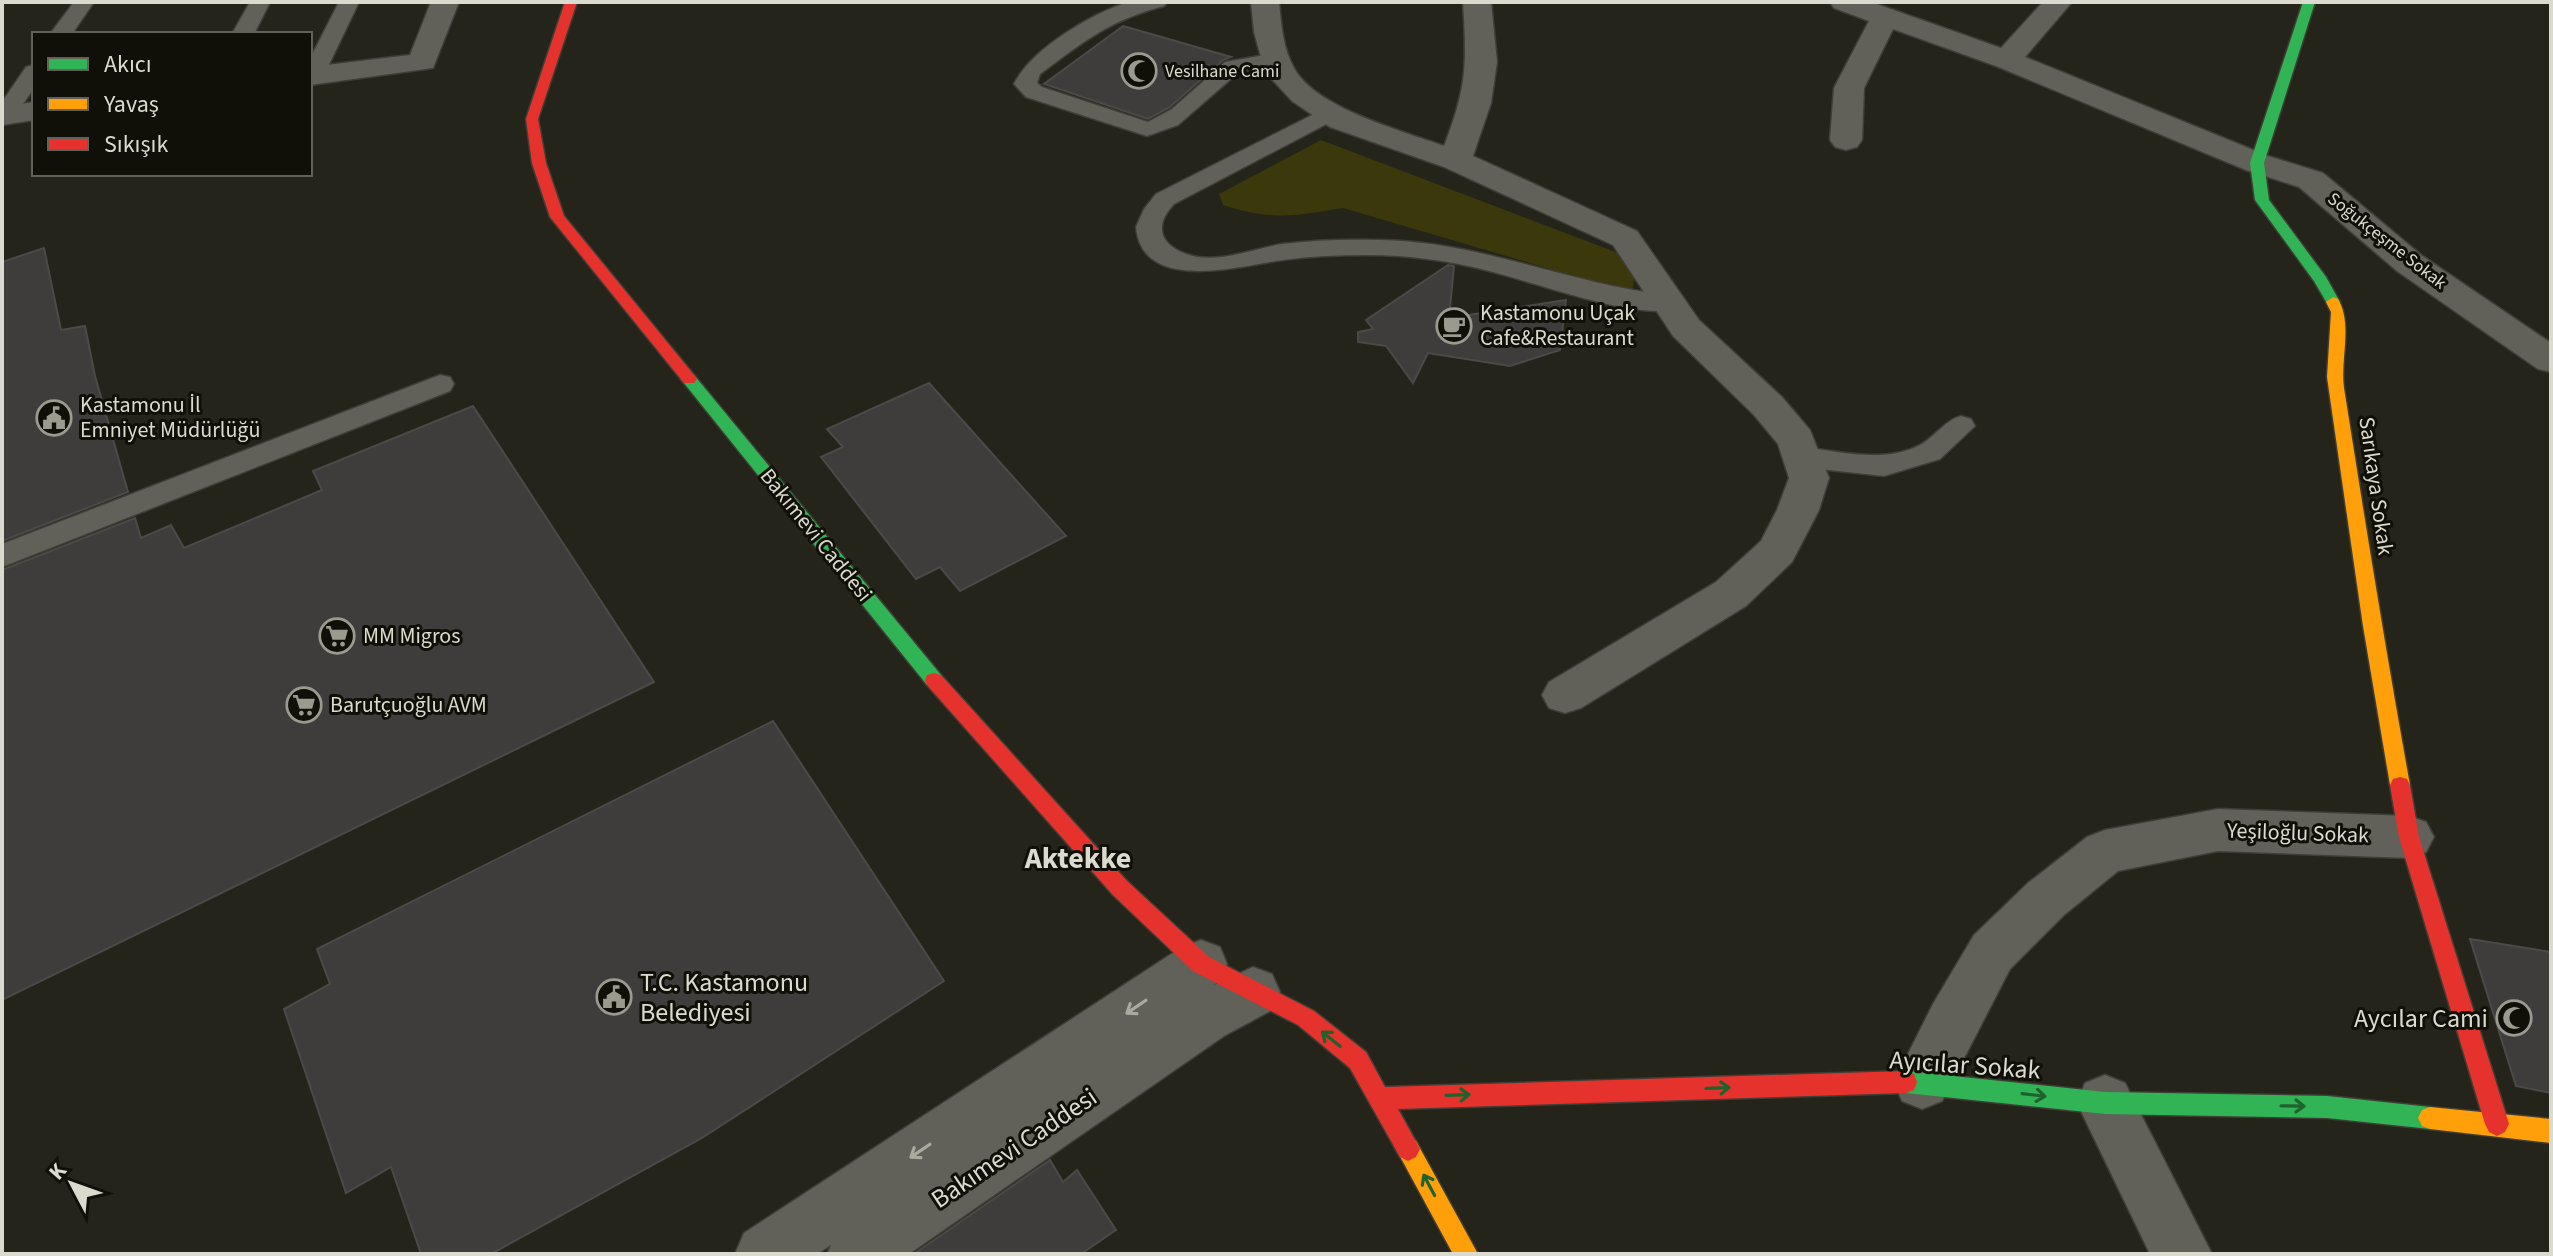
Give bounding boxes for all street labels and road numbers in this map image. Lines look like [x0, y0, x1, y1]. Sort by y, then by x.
street label: Soğukçeşme Sokak [2322, 187, 2452, 295]
street label: Sarıkaya Sokak [2350, 415, 2402, 557]
street label: Bakımevi Caddesi [752, 461, 880, 609]
street label: Yeşiloğlu Sokak [2225, 814, 2370, 851]
street label: Ayıcılar Sokak [1888, 1041, 2042, 1089]
street label: Bakımevi Caddesi [924, 1079, 1104, 1217]

